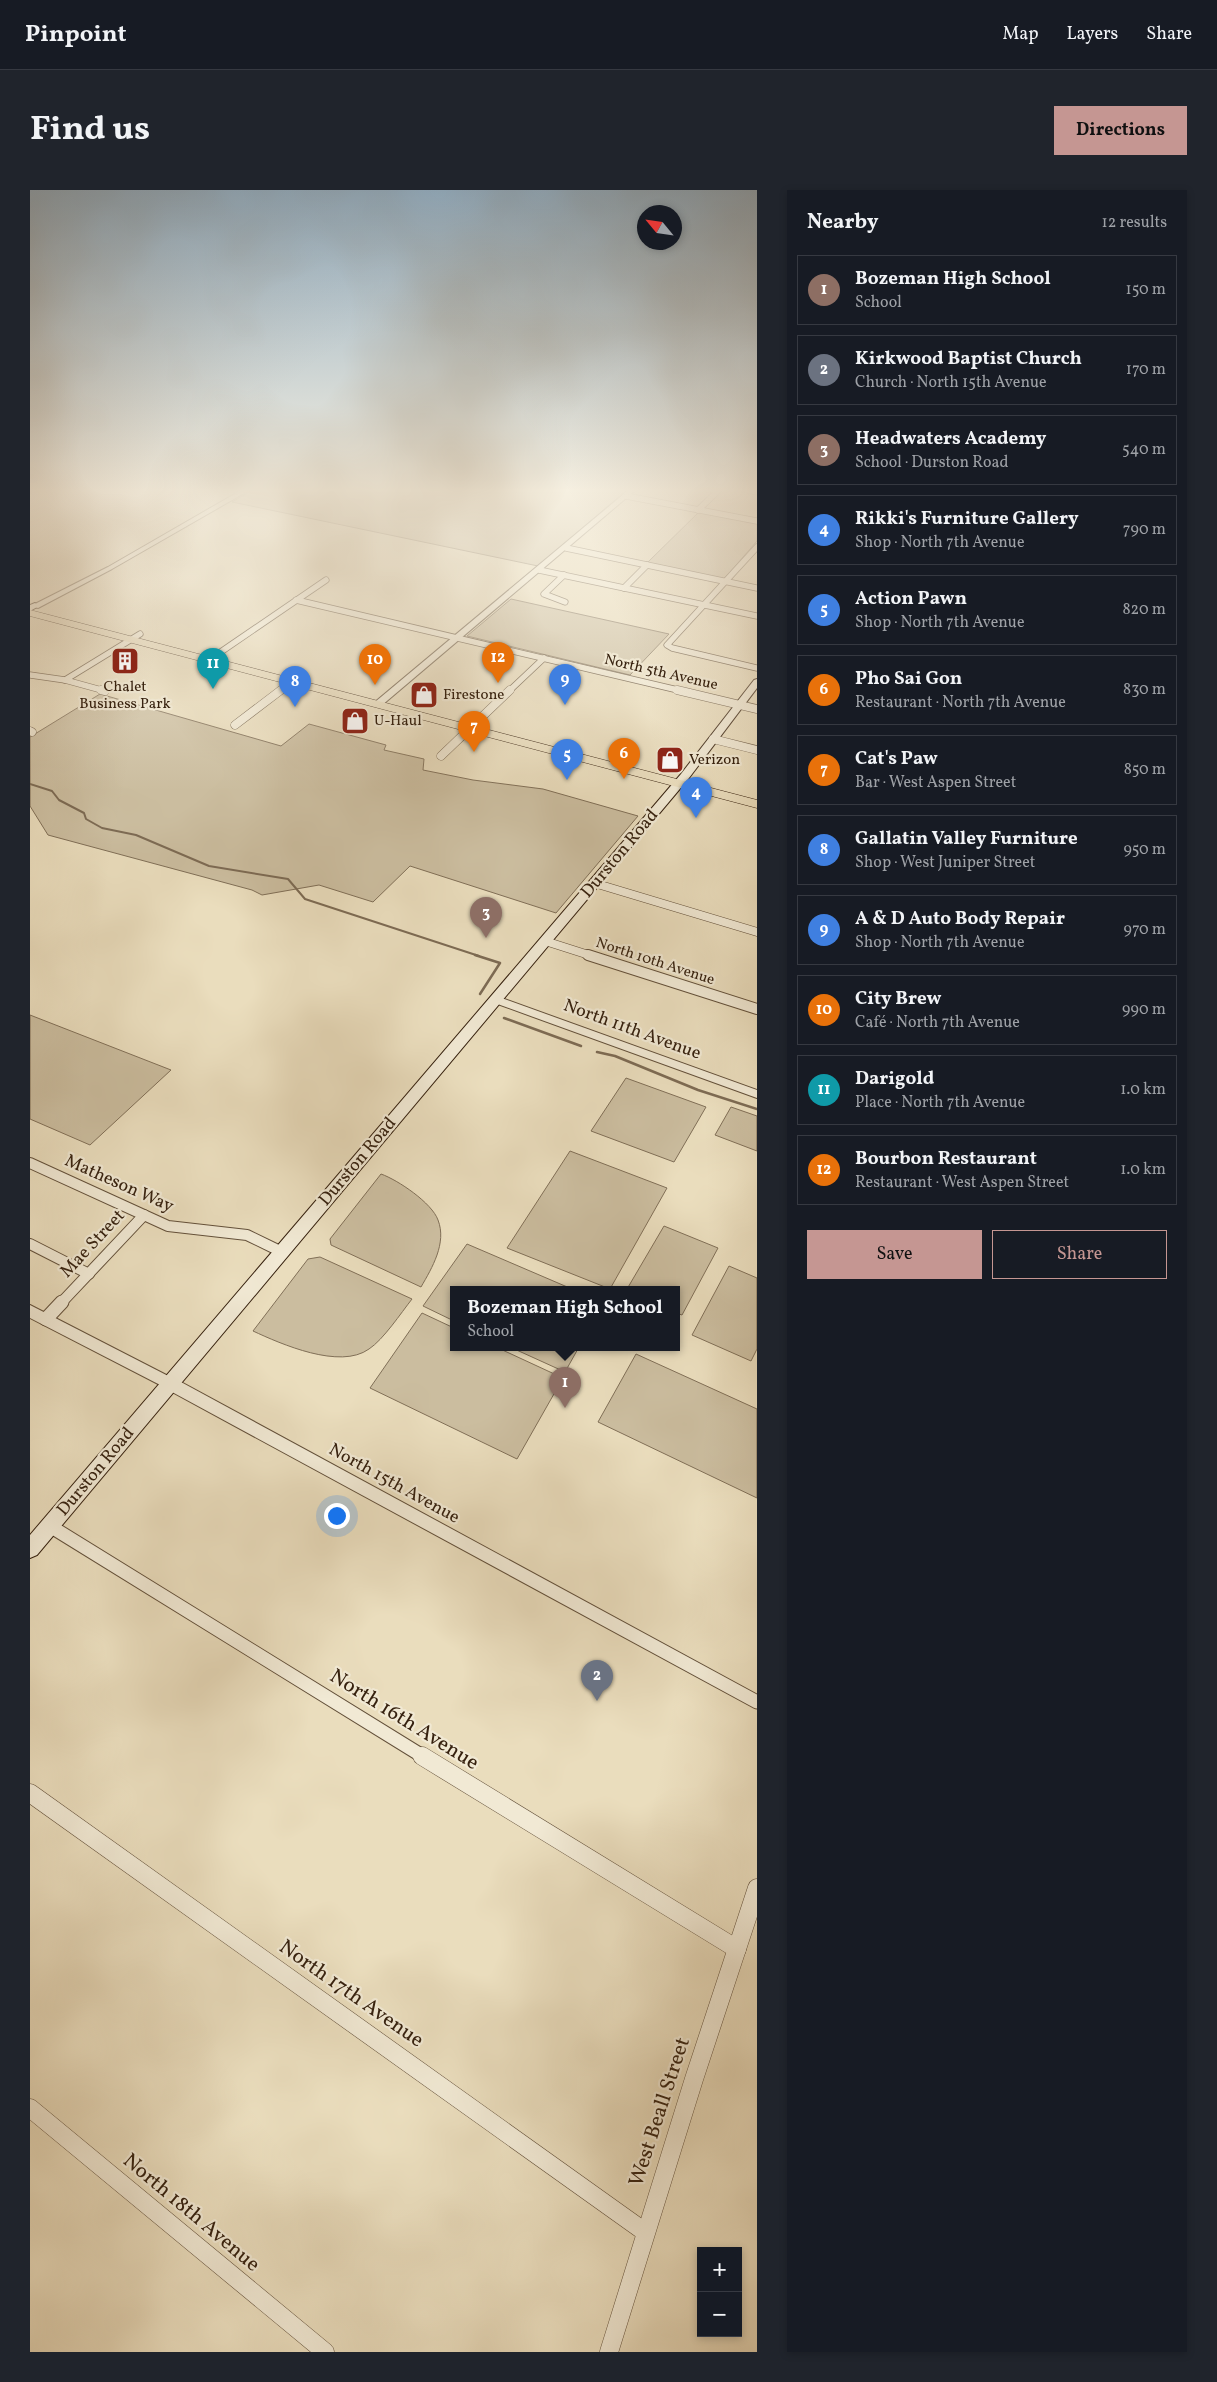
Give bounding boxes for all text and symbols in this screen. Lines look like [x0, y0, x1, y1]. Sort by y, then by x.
text: Pinpoint [25, 18, 127, 52]
text: Map [1002, 22, 1038, 47]
text: Layers [1066, 22, 1118, 47]
text: Share [1146, 22, 1192, 47]
text: Find us [30, 106, 150, 154]
button: Directions [1054, 106, 1187, 155]
north arrow [637, 205, 682, 250]
text: Nearby [807, 208, 878, 237]
text: 12 results [1102, 212, 1167, 234]
text: Bozeman High School [855, 266, 1051, 292]
text: 1 [821, 279, 827, 301]
text: 150 m [1125, 279, 1166, 301]
text: School [855, 292, 902, 314]
text: Kirkwood Baptist Church [855, 346, 1082, 372]
text: 2 [820, 359, 828, 381]
text: 170 m [1126, 359, 1166, 381]
text: Church · North 15th Avenue [855, 372, 1047, 394]
text: Headwaters Academy [855, 426, 1046, 452]
text: 3 [820, 439, 828, 461]
text: 540 m [1122, 439, 1166, 461]
text: School · Durston Road [855, 452, 1008, 474]
text: Rikki's Furniture Gallery [855, 506, 1079, 532]
text: 4 [819, 519, 829, 541]
text: 790 m [1123, 519, 1166, 541]
text: Shop · North 7th Avenue [855, 532, 1024, 554]
text: Action Pawn [855, 586, 967, 612]
text: 5 [820, 599, 828, 621]
text: 820 m [1122, 599, 1166, 621]
text: Shop · North 7th Avenue [855, 612, 1024, 634]
pin: 12 [482, 642, 514, 683]
pin: 10 [359, 644, 391, 685]
building icon: Chalet Business Park [110, 646, 140, 676]
pin: 11 [197, 648, 229, 689]
street label: North 5th Avenue [602, 650, 720, 696]
pin: 9 [549, 664, 581, 705]
pin: 8 [279, 666, 311, 707]
text: Pho Sai Gon [855, 666, 962, 692]
place label: Chalet Business Park [79, 677, 171, 715]
text: 6 [820, 679, 828, 701]
text: 830 m [1123, 679, 1166, 701]
shop icon: Firestone [409, 680, 439, 710]
place label: Firestone [443, 685, 504, 706]
text: Restaurant · North 7th Avenue [855, 692, 1066, 714]
shop icon: U-Haul [340, 706, 370, 736]
place label: U-Haul [374, 711, 422, 732]
pin: 7 [458, 711, 490, 752]
pin: 6 [608, 738, 640, 779]
pin: 5 [551, 739, 583, 780]
shop icon: Verizon [655, 745, 685, 775]
text: Cat's Paw [855, 746, 938, 772]
place label: Verizon [689, 750, 740, 771]
text: 7 [820, 759, 828, 781]
text: 850 m [1124, 759, 1166, 781]
text: Bar · West Aspen Street [855, 772, 1016, 794]
pin: 4 [680, 777, 712, 818]
street label: Durston Road [575, 804, 665, 904]
text: Gallatin Valley Furniture [855, 826, 1078, 852]
text: 8 [820, 839, 828, 861]
text: 950 m [1124, 839, 1166, 861]
text: Shop · West Juniper Street [855, 852, 1035, 874]
pin: 3 [470, 897, 502, 938]
text: A & D Auto Body Repair [855, 906, 1065, 932]
text: 9 [820, 919, 828, 941]
text: 970 m [1124, 919, 1166, 941]
text: Shop · North 7th Avenue [855, 932, 1024, 954]
street label: North 10th Avenue [593, 933, 717, 991]
text: City Brew [855, 986, 941, 1012]
street label: North 11th Avenue [560, 994, 704, 1066]
text: 10 [816, 999, 832, 1021]
text: 990 m [1122, 999, 1166, 1021]
text: Café · North 7th Avenue [855, 1012, 1020, 1034]
text: Darigold [855, 1066, 934, 1092]
text: 11 [818, 1079, 830, 1101]
text: 1.0 km [1120, 1079, 1166, 1101]
text: Place · North 7th Avenue [855, 1092, 1025, 1114]
street label: Durston Road [313, 1112, 403, 1212]
text: Bourbon Restaurant [855, 1146, 1037, 1172]
street label: Matheson Way [60, 1149, 178, 1219]
text: 12 [817, 1159, 831, 1181]
text: 1.0 km [1120, 1159, 1166, 1181]
text: Restaurant · West Aspen Street [855, 1172, 1069, 1194]
street label: Mae Street [55, 1204, 131, 1284]
button: Save [807, 1230, 982, 1279]
button: Share [992, 1230, 1167, 1279]
popup [450, 1286, 680, 1351]
text: Bozeman High School [467, 1295, 663, 1321]
text: School [467, 1321, 514, 1343]
pin: 1 [549, 1367, 581, 1408]
street label: Durston Road [51, 1422, 141, 1522]
street label: North 15th Avenue [324, 1438, 464, 1530]
your location [324, 1503, 350, 1529]
pin: 2 [581, 1660, 613, 1701]
street label: North 16th Avenue [324, 1662, 484, 1778]
street label: North 17th Avenue [273, 1933, 429, 2055]
street label: West Beall Street [622, 2034, 698, 2190]
street label: North 18th Avenue [116, 2147, 266, 2279]
map controls [697, 2247, 742, 2337]
button: + [697, 2247, 742, 2292]
button: − [697, 2292, 742, 2337]

